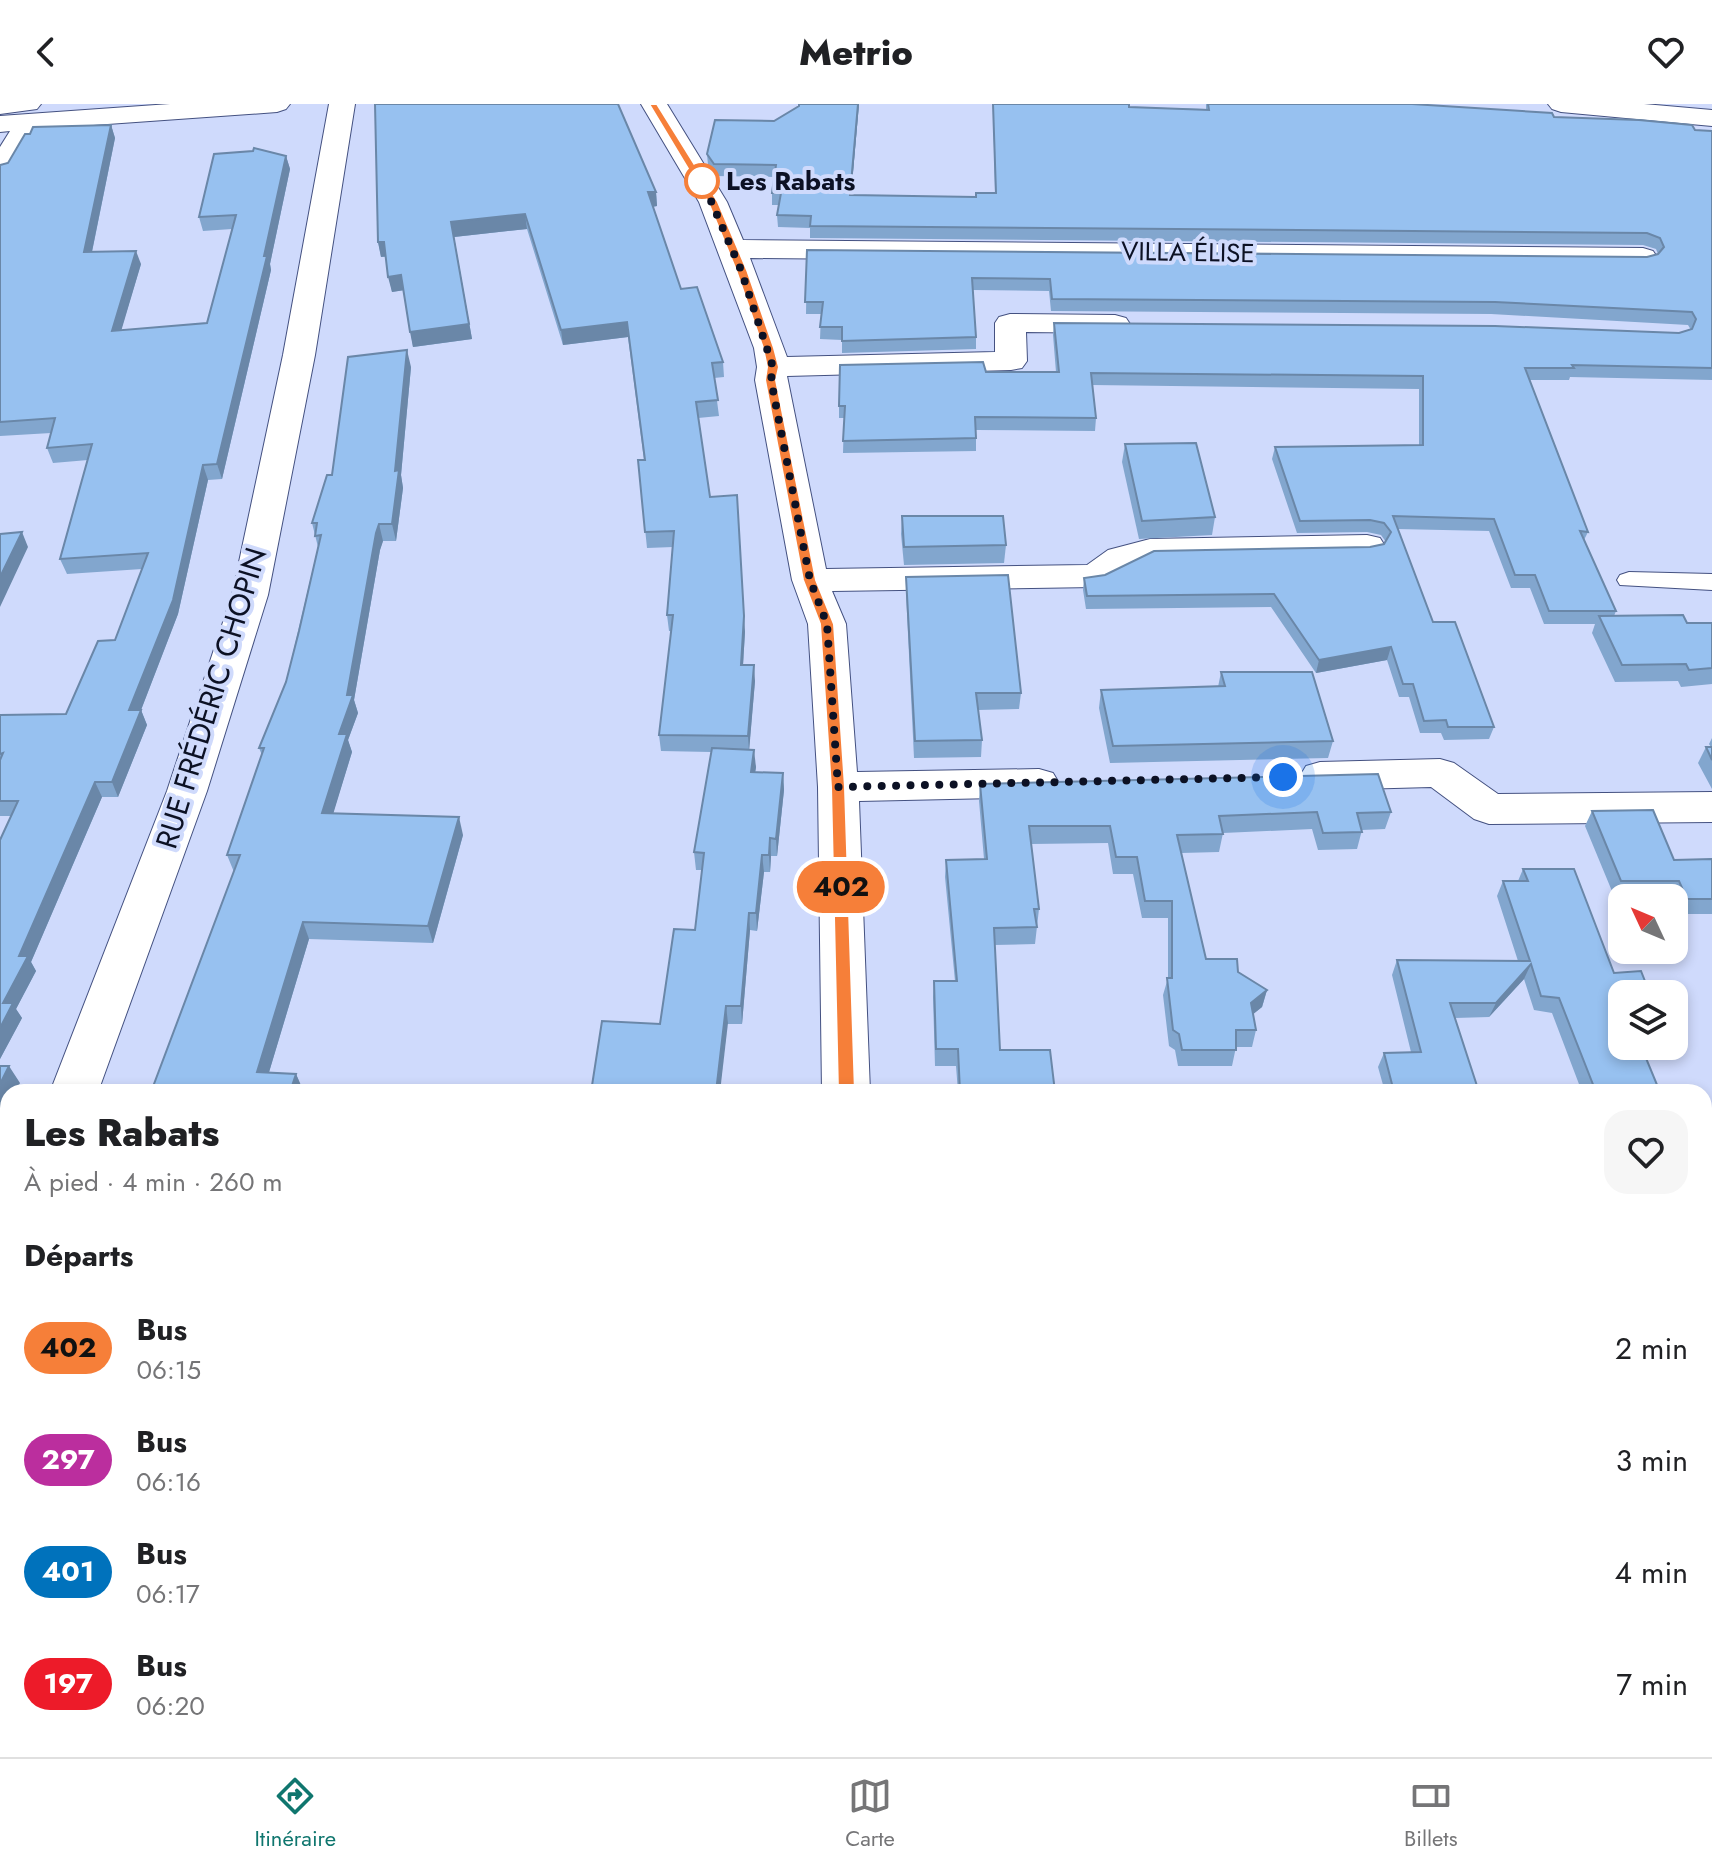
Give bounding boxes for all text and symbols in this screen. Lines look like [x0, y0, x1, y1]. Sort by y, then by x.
text: Metrio [799, 26, 913, 78]
icon: back [24, 30, 68, 74]
icon: heart [1644, 30, 1688, 74]
place label: Les Rabats [726, 162, 855, 200]
marker: Les Rabats [685, 164, 719, 198]
street label: VILLA ÉLISE [1121, 232, 1255, 272]
street label: RUE FRÉDÉRIC CHOPIN [145, 542, 277, 854]
your location [1263, 757, 1303, 797]
line badge: 402 [795, 861, 887, 913]
text: 402 [813, 866, 869, 907]
north arrow [1608, 884, 1688, 964]
map controls [1608, 884, 1688, 1060]
button: layers [1608, 980, 1688, 1060]
text: Les Rabats [24, 1105, 219, 1160]
button: heart [1604, 1110, 1688, 1194]
text: À pied · 4 min · 260 m [24, 1163, 283, 1201]
text: Départs [24, 1234, 133, 1277]
text: Bus [136, 1308, 187, 1351]
text: 402 [40, 1327, 96, 1368]
text: 2 min [1615, 1327, 1688, 1370]
text: 06:15 [136, 1351, 201, 1389]
text: Bus [136, 1420, 187, 1463]
text: 297 [41, 1439, 95, 1480]
text: 3 min [1616, 1439, 1688, 1482]
text: 06:16 [136, 1463, 201, 1501]
text: Bus [136, 1532, 187, 1575]
text: 401 [42, 1551, 94, 1592]
text: 4 min [1615, 1551, 1688, 1594]
text: 06:17 [136, 1575, 200, 1613]
text: Bus [136, 1644, 187, 1687]
text: 197 [43, 1663, 93, 1704]
text: 7 min [1616, 1663, 1688, 1706]
text: 06:20 [136, 1687, 205, 1725]
tab: Itinéraire [254, 1774, 336, 1854]
tab: Carte [845, 1774, 895, 1854]
tab: Billets [1404, 1774, 1458, 1854]

